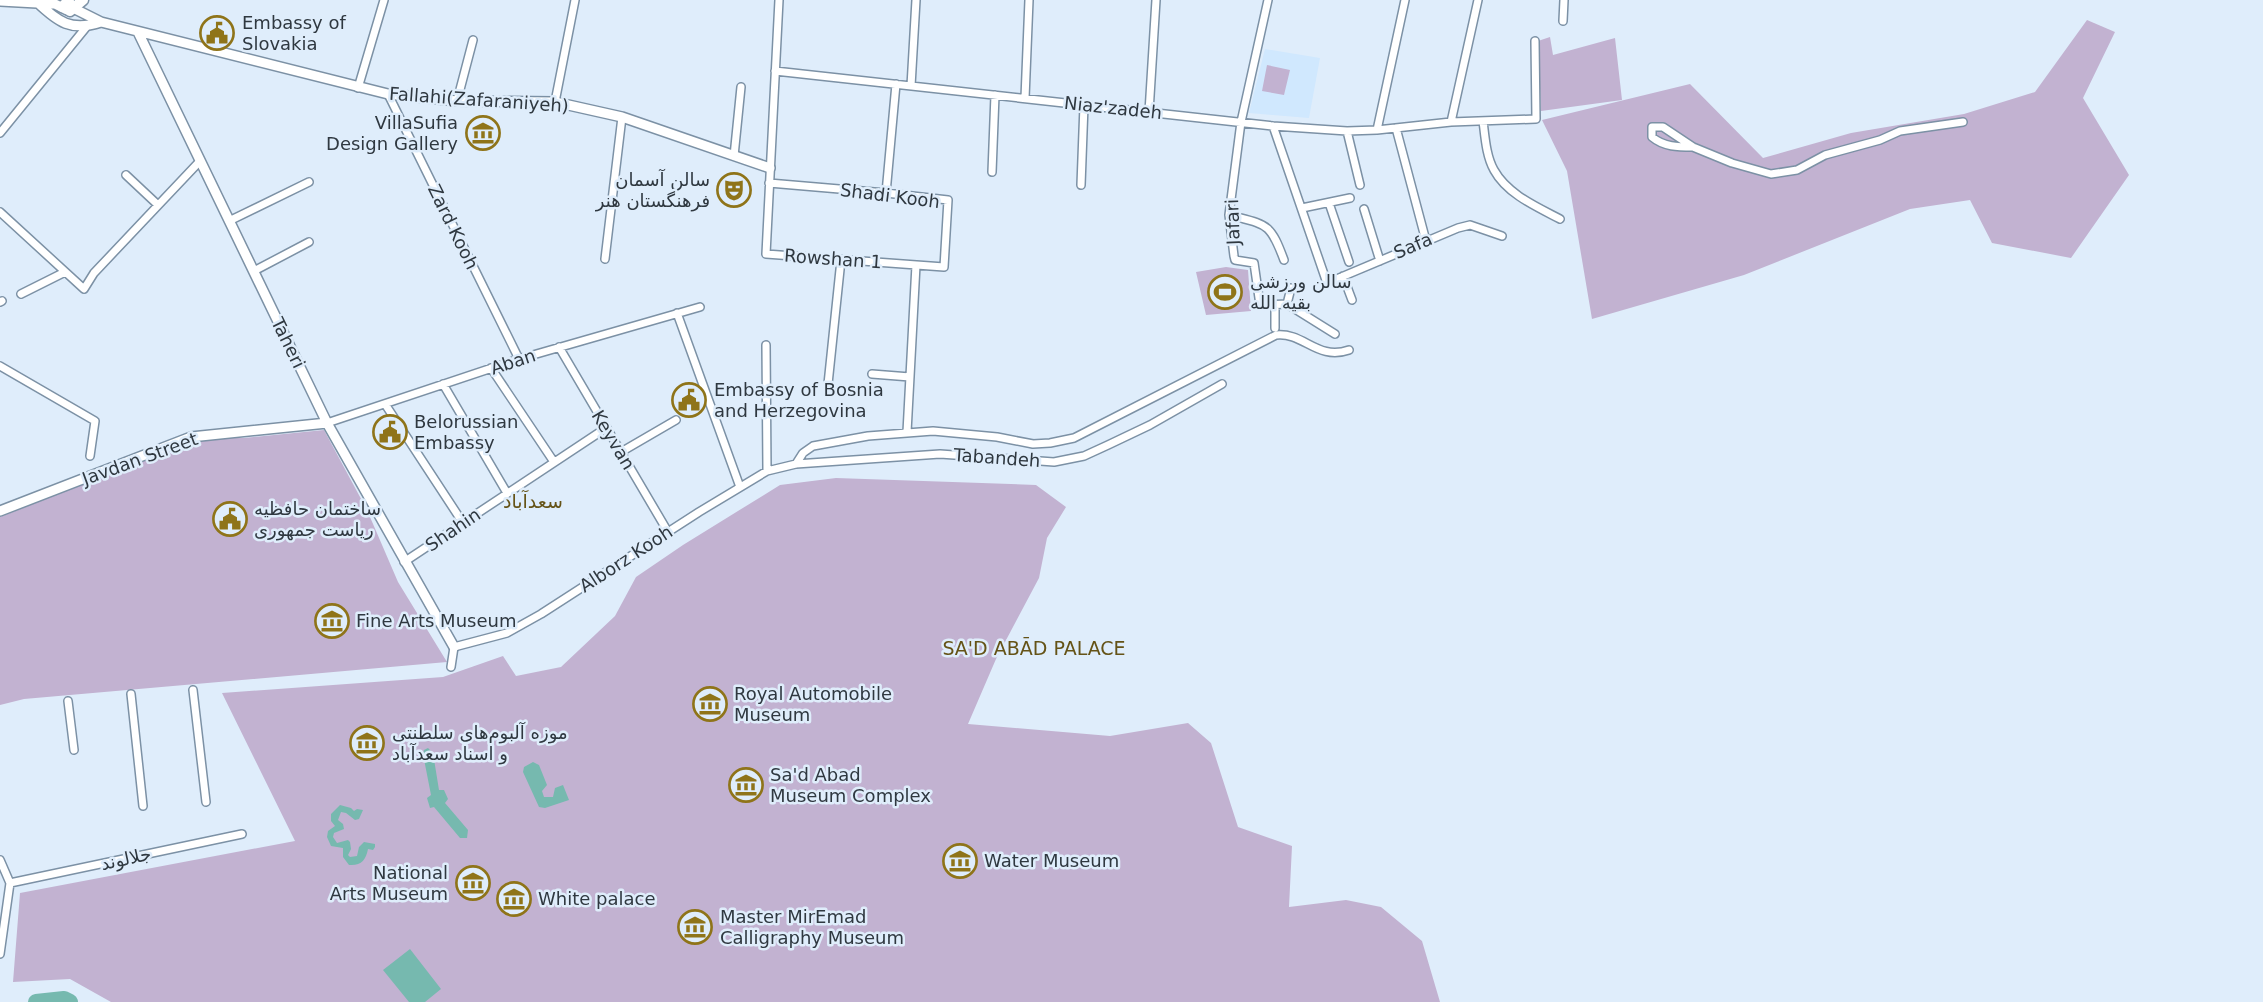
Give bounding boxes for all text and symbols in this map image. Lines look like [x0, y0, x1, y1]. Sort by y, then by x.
place label: Embassy of Slovakia [242, 12, 347, 54]
public building icon: Embassy of Slovakia [198, 14, 236, 52]
street label: Fallahi(Zafaraniyeh) [389, 83, 570, 116]
street label: Niaz'zadeh [1063, 92, 1163, 123]
place label: VillaSufia Design Gallery [326, 112, 458, 154]
museum icon: VillaSufia Design Gallery [464, 114, 502, 152]
place label: سالن آسمان فرهنگستان هنر [595, 168, 710, 212]
theatre icon: سالن آسمان فرهنگستان هنر [715, 171, 753, 209]
street label: Shadi Kooh [839, 179, 941, 212]
street label: Zard Kooh [424, 181, 483, 273]
street label: Jafari [1221, 199, 1244, 246]
street label: Safa [1390, 228, 1435, 263]
street label: Rowshan 1 [783, 245, 883, 272]
place label: سالن ورزشی بقیه الله [1250, 271, 1352, 313]
sports icon: سالن ورزشی بقیه الله [1206, 273, 1244, 311]
street label: Taheri [267, 313, 310, 372]
street label: Aban [488, 344, 538, 379]
place label: Embassy of Bosnia and Herzegovina [714, 379, 884, 421]
public building icon: Embassy of Bosnia and Herzegovina [670, 381, 708, 419]
street label: Keyvan [588, 406, 639, 473]
place label: Belorussian Embassy [414, 411, 518, 453]
public building icon: Belorussian Embassy [371, 413, 409, 451]
street label: Javdan Street [78, 428, 200, 489]
street label: Tabandeh [952, 444, 1041, 471]
district label: سعدآباد [503, 489, 563, 512]
place label: ساختمان حافظیه ریاست جمهوری [254, 498, 381, 541]
public building icon: ساختمان حافظیه ریاست جمهوری [211, 500, 249, 538]
street label: Shahin [421, 504, 484, 556]
street label: Alborz Kooh [575, 521, 676, 596]
museum icon: Fine Arts Museum [313, 602, 351, 640]
place label: Fine Arts Museum [356, 610, 516, 631]
district label: SA'D ABĀD PALACE [942, 636, 1126, 659]
place label: Royal Automobile Museum [734, 683, 892, 725]
museum icon: Royal Automobile Museum [691, 685, 729, 723]
place label: موزه آلبوم‌های سلطنتی و اسناد سعدآباد [392, 721, 568, 765]
museum icon: موزه آلبوم‌های سلطنتی و اسناد سعدآباد [348, 724, 386, 762]
place label: Sa'd Abad Museum Complex [770, 764, 931, 806]
museum icon: Sa'd Abad Museum Complex [727, 766, 765, 804]
museum icon: Water Museum [941, 842, 979, 880]
street label: جلالوند [99, 843, 153, 875]
place label: Water Museum [984, 850, 1119, 871]
place label: National Arts Museum [330, 862, 448, 904]
museum icon: National Arts Museum [454, 864, 492, 902]
museum icon: White palace [495, 880, 533, 918]
place label: White palace [538, 888, 656, 909]
place label: Master MirEmad Calligraphy Museum [720, 906, 904, 948]
museum icon: Master MirEmad Calligraphy Museum [676, 908, 714, 946]

